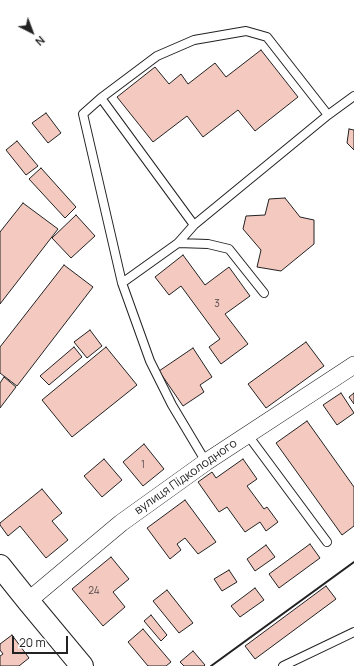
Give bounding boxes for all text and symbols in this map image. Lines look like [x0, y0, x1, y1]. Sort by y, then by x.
north arrow [12, 12, 52, 52]
text: N [32, 33, 48, 50]
house number: 3 [214, 298, 220, 310]
street label: вулиця Підколодного [132, 436, 240, 518]
house number: 1 [141, 459, 145, 471]
house number: 24 [88, 585, 100, 597]
scale bar [14, 628, 70, 654]
text: 20 m [19, 634, 46, 651]

